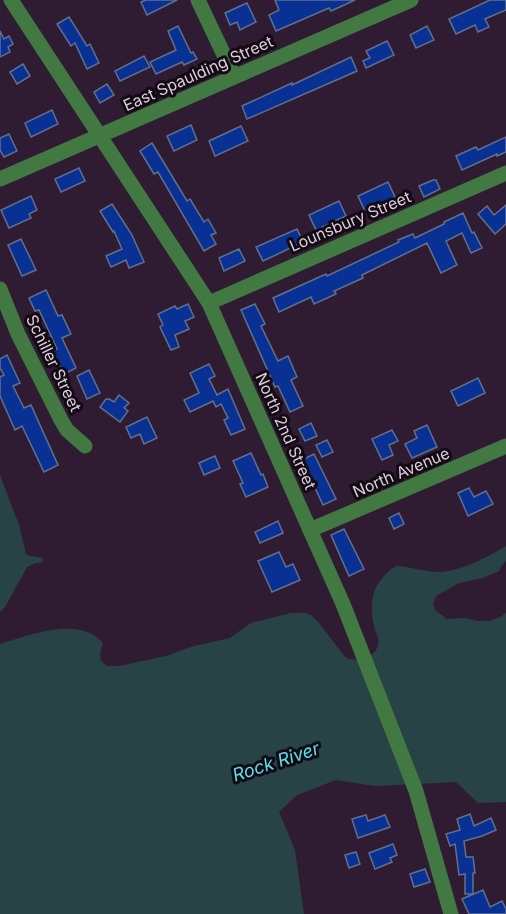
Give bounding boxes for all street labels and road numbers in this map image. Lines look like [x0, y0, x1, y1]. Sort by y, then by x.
street label: East Spaulding Street [120, 31, 276, 115]
street label: Lounsbury Street [286, 186, 414, 256]
street label: Schiller Street [22, 311, 86, 415]
street label: North 2nd Street [251, 369, 321, 493]
street label: North Avenue [350, 443, 452, 501]

